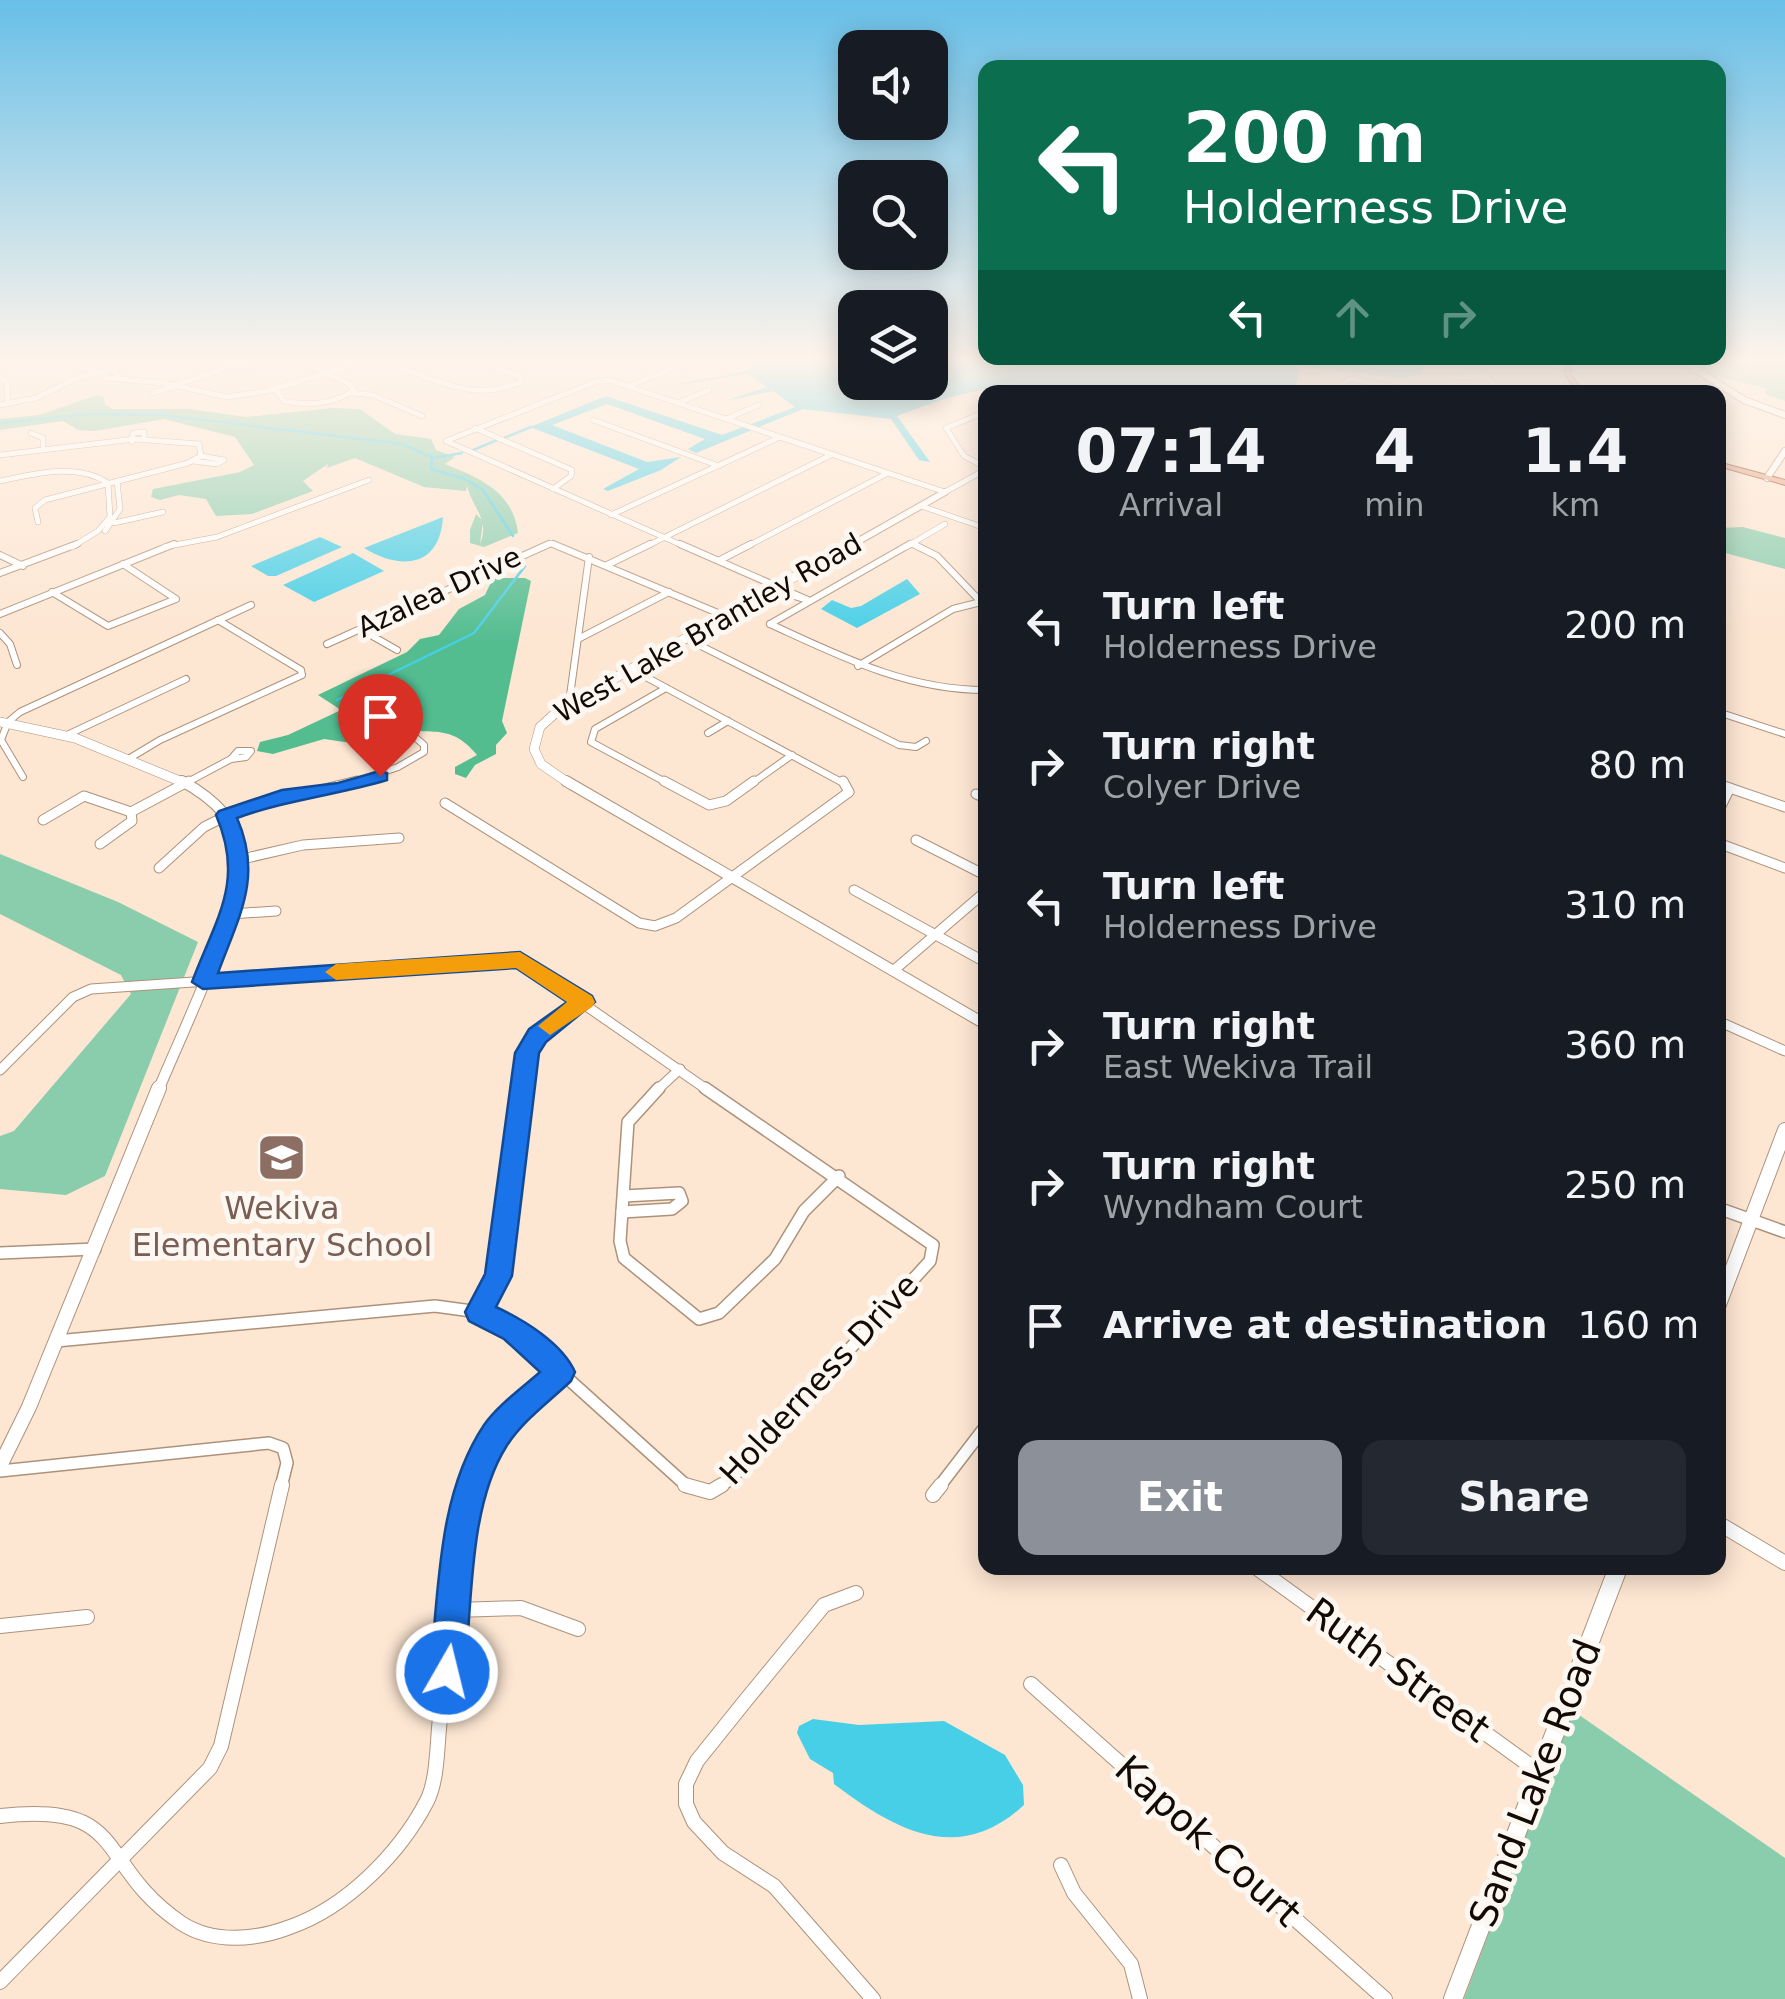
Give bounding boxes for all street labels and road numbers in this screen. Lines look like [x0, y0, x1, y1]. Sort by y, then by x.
street label: West Lake Brantley Road [549, 526, 867, 730]
street label: Azalea Drive [352, 540, 526, 644]
street label: Holderness Drive [712, 1266, 926, 1492]
street label: Ruth Street [1298, 1589, 1498, 1751]
street label: Sand Lake Road [1460, 1633, 1610, 1933]
street label: Kapok Court [1107, 1747, 1309, 1935]

